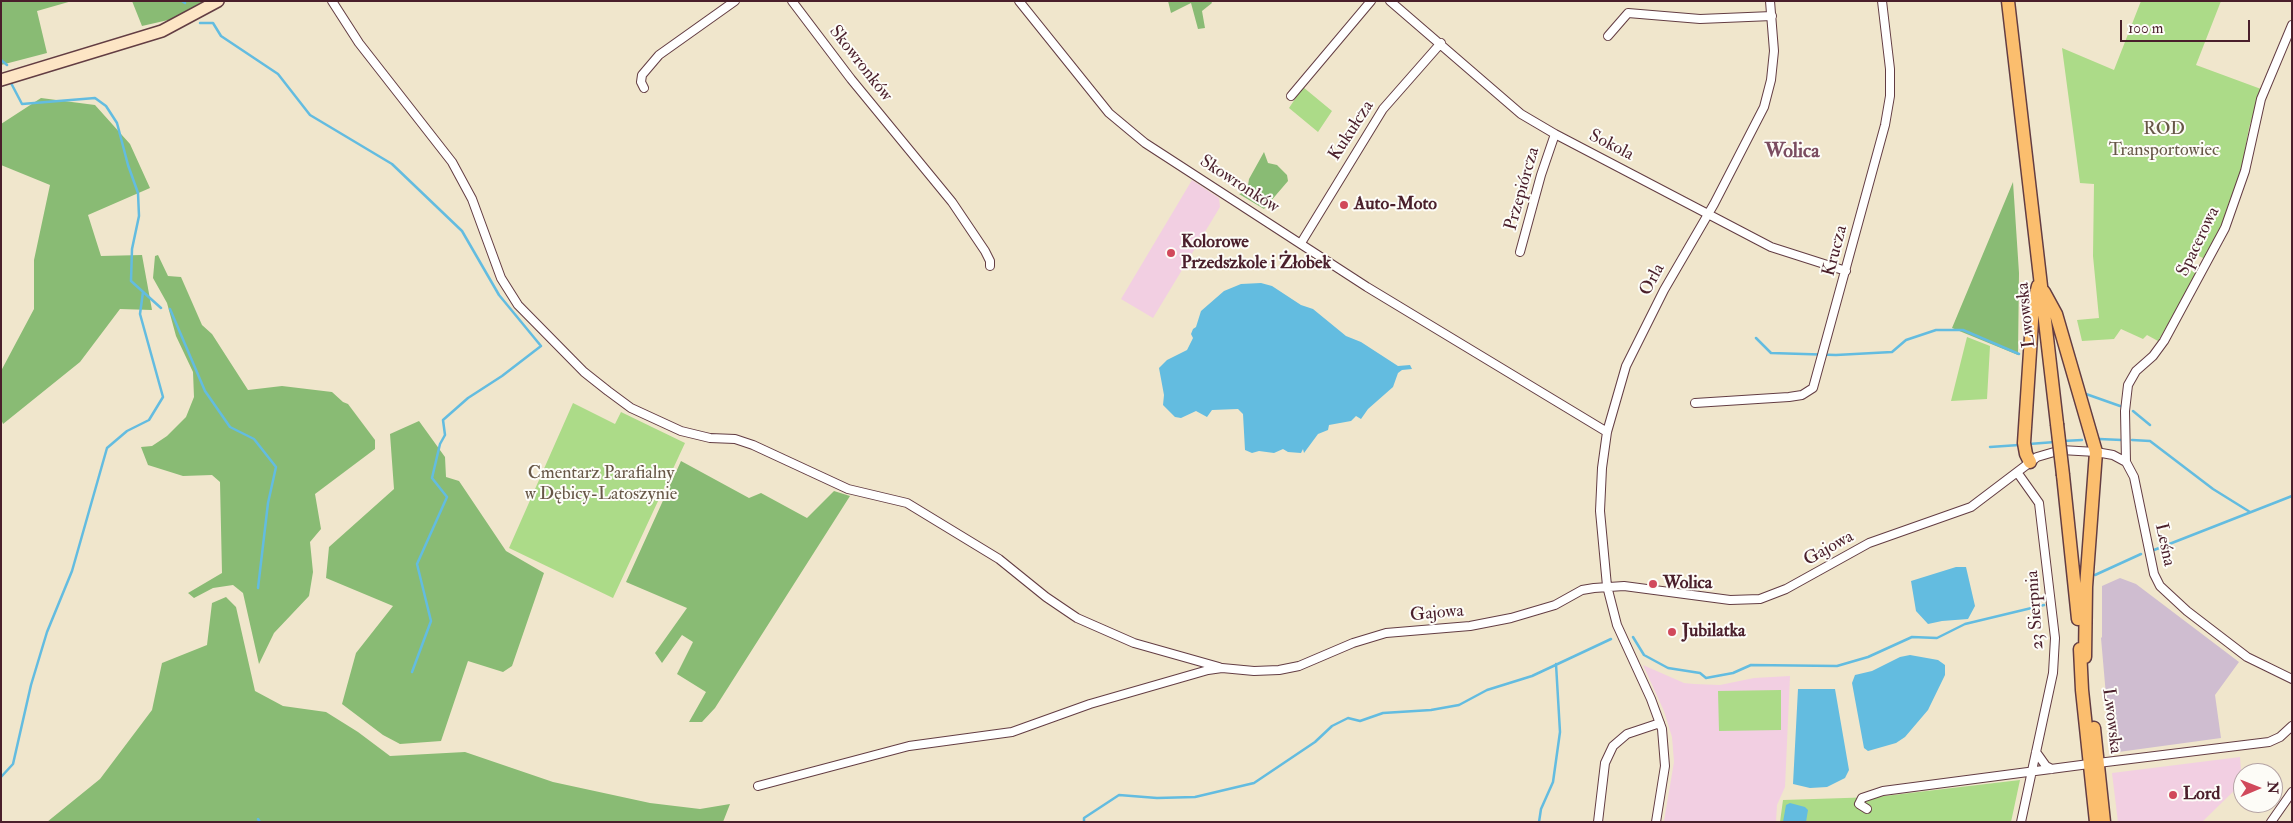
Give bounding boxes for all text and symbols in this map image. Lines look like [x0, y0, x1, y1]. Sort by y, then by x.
scale bar [2123, 10, 2253, 42]
text: 100 m [2128, 19, 2163, 38]
street label: Skowronków [824, 22, 896, 106]
street label: Kukułcza [1325, 97, 1379, 165]
park label: ROD Transportowiec [2109, 119, 2219, 162]
street label: Sokola [1585, 126, 1637, 166]
district label: Wolica [1765, 141, 1819, 165]
street label: Przepiórcza [1501, 145, 1545, 233]
street label: Skowronków [1195, 151, 1283, 219]
place label: Auto-Moto [1354, 194, 1437, 216]
marker: Auto-Moto [1338, 199, 1350, 211]
street label: Spacerowa [2173, 204, 2225, 280]
street label: Krucza [1819, 223, 1853, 279]
place label: Kolorowe Przedszkole i Żłobek [1181, 232, 1331, 274]
marker: Kolorowe Przedszkole i Żłobek [1165, 247, 1177, 259]
street label: Orla [1636, 260, 1670, 300]
street label: Lwowska [2013, 281, 2041, 349]
park label: Cmentarz Parafialny w Dębicy-Latoszynie [525, 463, 677, 506]
street label: Leśna [2149, 522, 2179, 568]
street label: Gajowa [1800, 527, 1858, 571]
street label: 23 Sierpnia [2022, 570, 2050, 650]
place label: Wolica [1663, 573, 1712, 595]
marker: Wolica [1647, 578, 1659, 590]
street label: Gajowa [1409, 601, 1465, 627]
place label: Jubilatka [1682, 621, 1745, 643]
marker: Jubilatka [1666, 626, 1678, 638]
street label: Lwowska [2096, 687, 2126, 755]
north arrow [2233, 763, 2283, 813]
text: N [2264, 781, 2281, 794]
place label: Lord [2183, 784, 2220, 806]
marker: Lord [2167, 789, 2179, 801]

